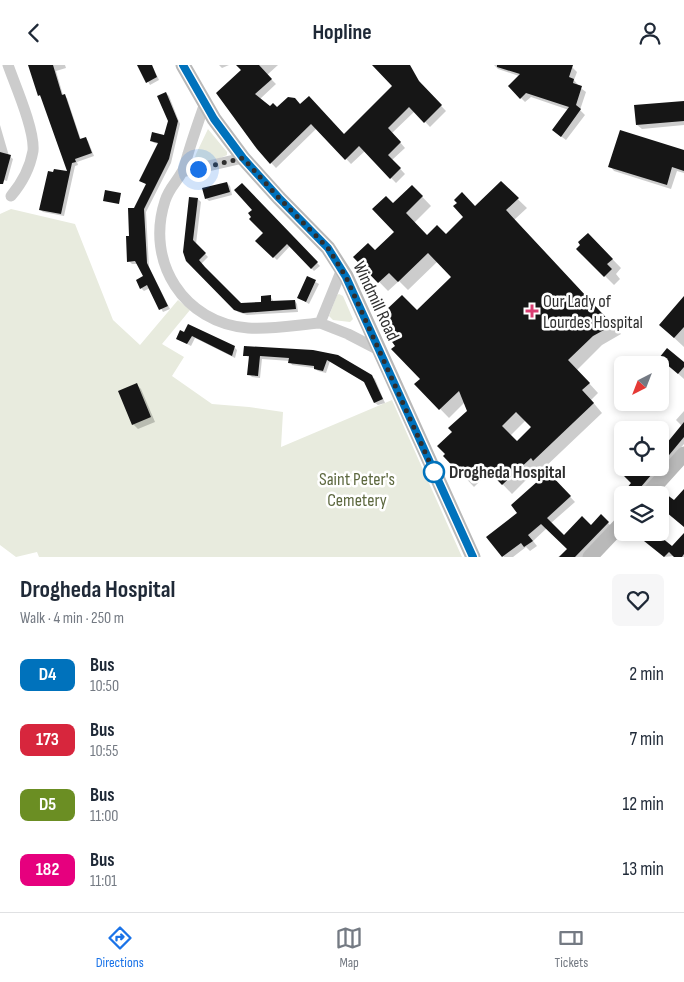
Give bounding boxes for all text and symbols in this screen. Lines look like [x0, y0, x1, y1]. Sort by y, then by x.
icon: back [20, 19, 48, 47]
text: Hopline [312, 19, 372, 46]
icon: person [636, 19, 664, 47]
your location [186, 157, 211, 182]
street label: Windmill Road [349, 258, 403, 344]
place label: Our Lady of Lourdes Hospital [543, 291, 643, 333]
marker: Our Lady of Lourdes Hospital [525, 304, 539, 318]
north arrow [614, 356, 669, 411]
map controls [614, 356, 669, 541]
button: locate [614, 421, 669, 476]
marker: Drogheda Hospital [423, 461, 445, 483]
place label: Drogheda Hospital [449, 462, 566, 483]
park label: Saint Peter's Cemetery [319, 469, 395, 511]
button: layers [614, 486, 669, 541]
button: heart [612, 574, 664, 626]
text: Drogheda Hospital [20, 575, 175, 604]
text: Walk · 4 min · 250 m [20, 609, 124, 628]
text: Bus [90, 654, 115, 677]
text: 2 min [629, 663, 664, 686]
text: D4 [39, 664, 56, 685]
text: 10:50 [90, 677, 119, 696]
text: Bus [90, 719, 115, 742]
text: 7 min [630, 728, 664, 751]
text: 173 [36, 729, 59, 750]
text: 10:55 [90, 742, 118, 761]
text: Bus [90, 784, 115, 807]
text: 12 min [622, 793, 664, 816]
text: D5 [39, 794, 56, 815]
text: 11:00 [90, 807, 118, 826]
text: Bus [90, 849, 115, 872]
text: 13 min [623, 858, 664, 881]
text: 182 [36, 859, 59, 880]
text: 11:01 [90, 872, 117, 891]
tab: Directions [96, 924, 144, 971]
tab: Map [335, 924, 363, 971]
tab: Tickets [555, 924, 588, 971]

